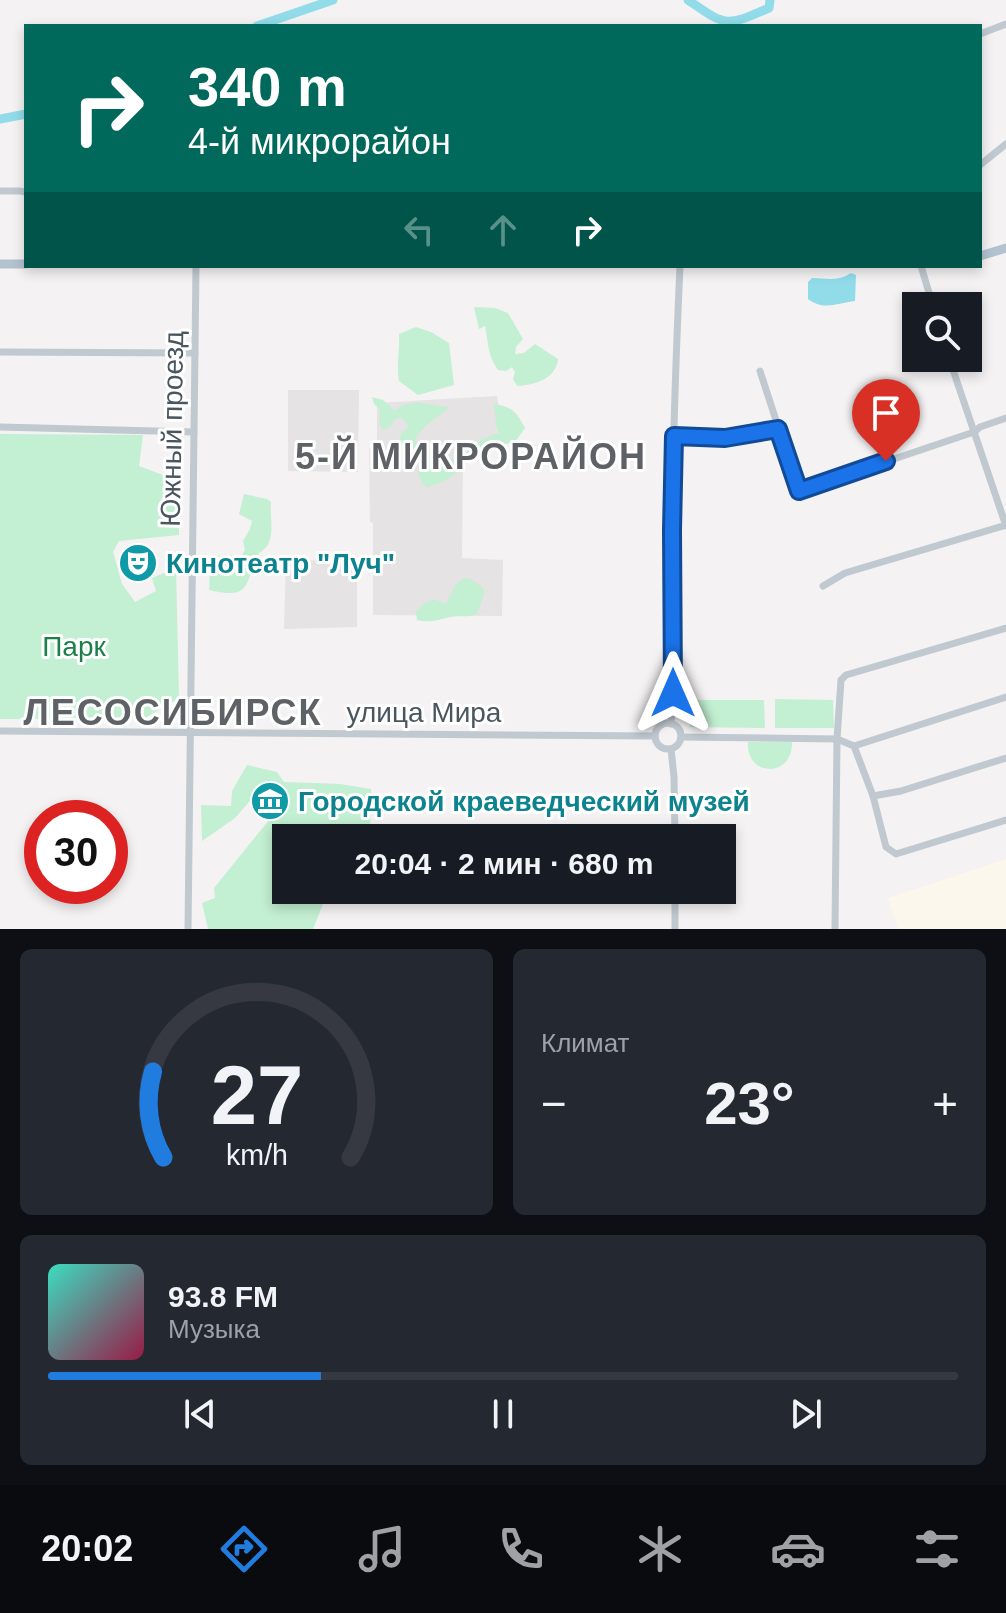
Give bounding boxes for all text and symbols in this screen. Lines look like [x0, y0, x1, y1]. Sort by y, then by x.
text: 340 m [188, 55, 347, 118]
icon: right [56, 56, 160, 160]
text: 4-й микрорайон [188, 121, 451, 162]
icon: left [397, 208, 441, 252]
icon: ahead [481, 208, 525, 252]
icon: right [565, 208, 609, 252]
map controls [902, 292, 982, 372]
button: search [902, 292, 982, 372]
street label: Южный проезд [155, 331, 189, 527]
pin [852, 379, 920, 461]
icon: arrive [864, 391, 908, 435]
district label: 5-Й МИКРОРАЙОН [295, 435, 647, 477]
theatre icon: Кинотеатр "Луч" [117, 542, 159, 584]
place label: Кинотеатр "Луч" [166, 548, 395, 579]
park label: Парк [42, 631, 107, 662]
position arrow [631, 651, 715, 735]
district label: ЛЕСОСИБИРСК [23, 692, 323, 733]
street label: улица Мира [347, 697, 502, 728]
museum icon: Городской краеведческий музей [249, 780, 291, 822]
place label: Городской краеведческий музей [298, 786, 750, 817]
speed limit sign: 30 [24, 800, 128, 904]
text: 20:04 · 2 мин · 680 m [355, 847, 653, 880]
text: Климат [541, 1028, 630, 1058]
text: 27 [210, 1049, 303, 1142]
text: 23° [704, 1070, 795, 1137]
text: − [541, 1079, 567, 1128]
text: + [932, 1079, 958, 1128]
text: km/h [226, 1139, 287, 1171]
text: 93.8 FM [168, 1280, 278, 1313]
text: Музыка [168, 1314, 260, 1344]
icon: previous [178, 1392, 222, 1436]
icon: pause [481, 1392, 525, 1436]
icon: next [784, 1392, 828, 1436]
icon: directions [216, 1521, 272, 1577]
icon: music [354, 1521, 410, 1577]
icon: phone [493, 1521, 549, 1577]
icon: climate [632, 1521, 688, 1577]
icon: car [770, 1521, 826, 1577]
icon: filters [909, 1521, 965, 1577]
text: 20:02 [41, 1528, 133, 1569]

